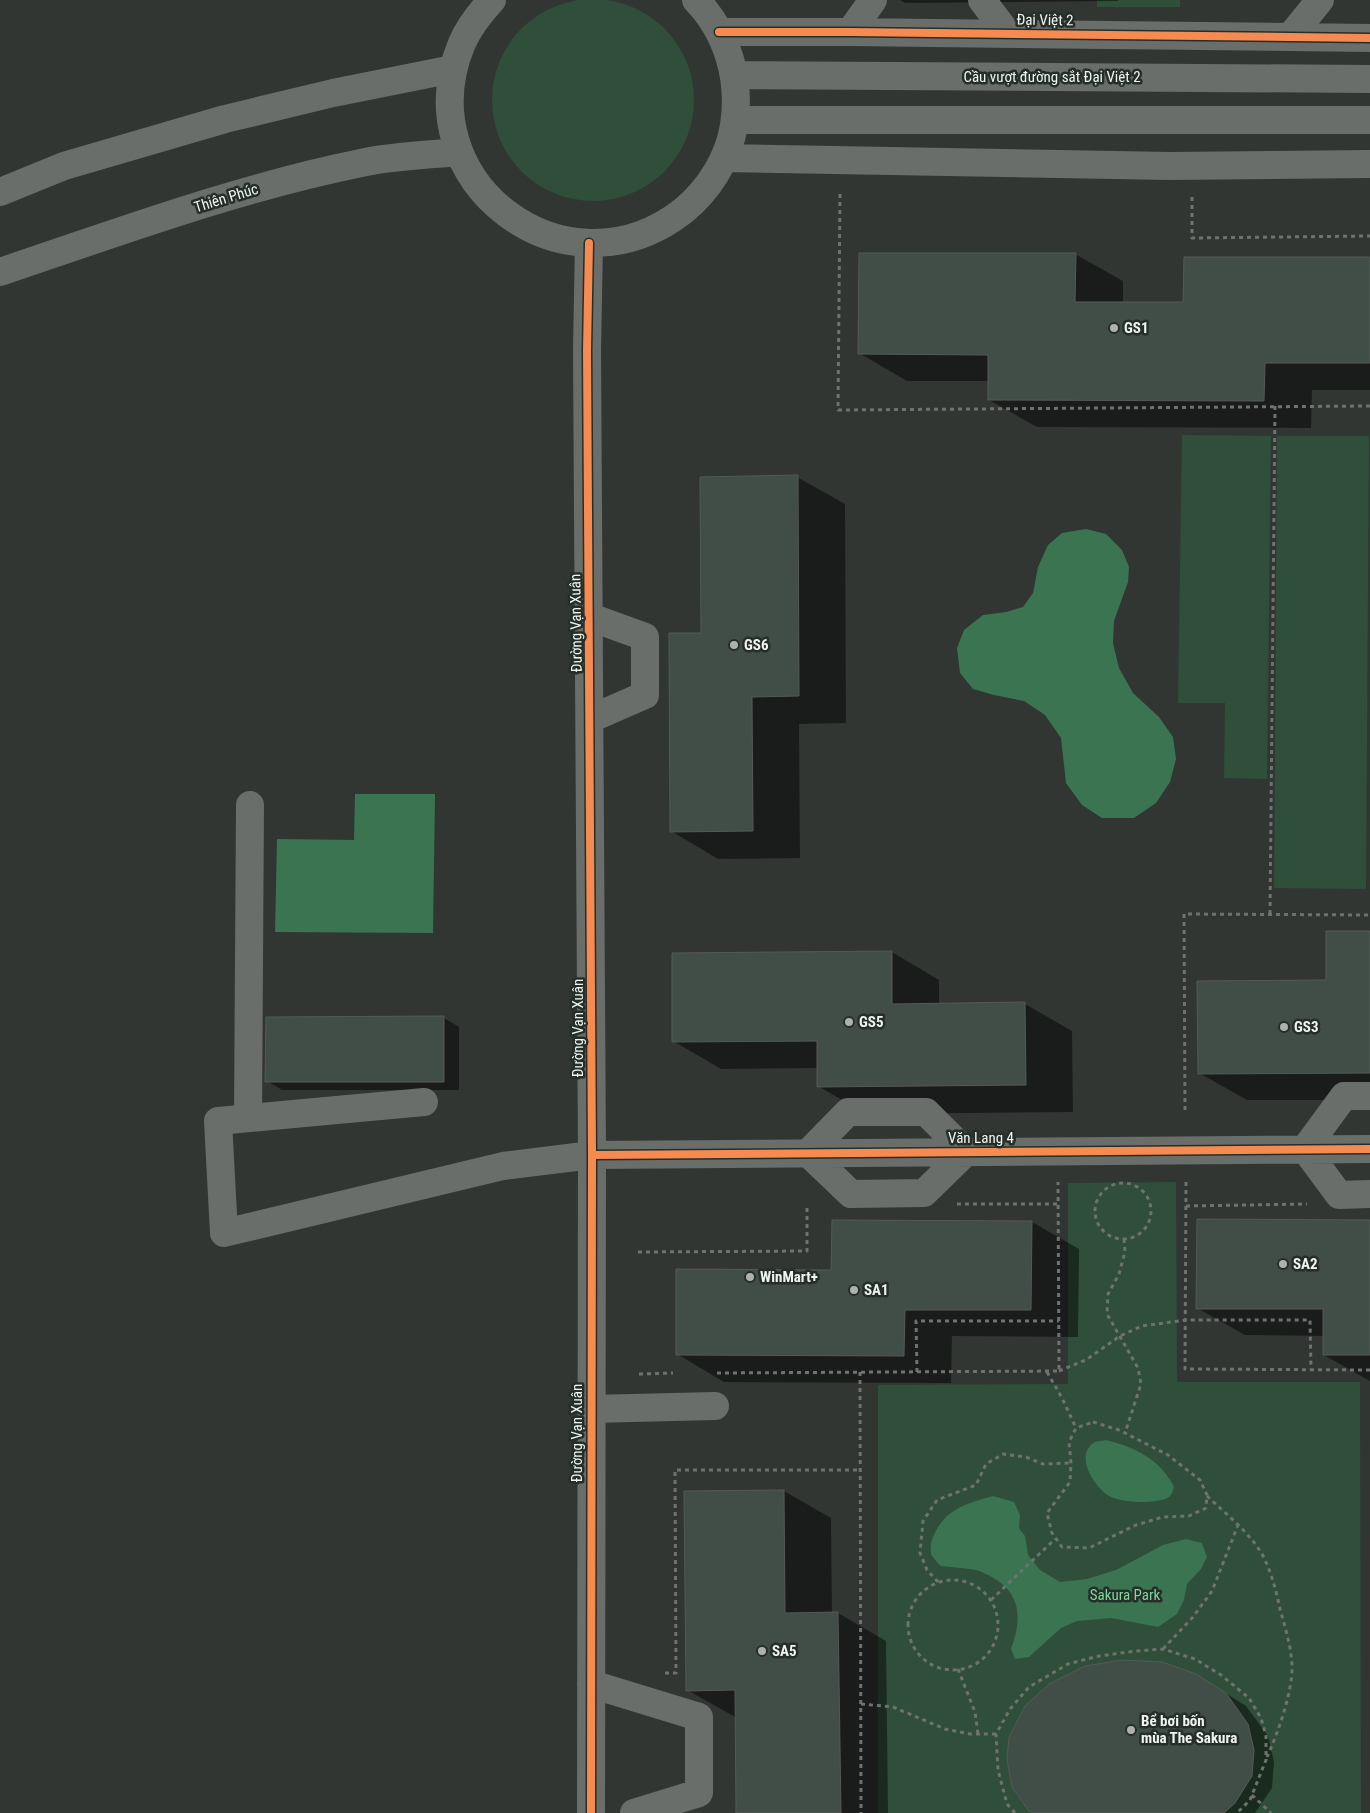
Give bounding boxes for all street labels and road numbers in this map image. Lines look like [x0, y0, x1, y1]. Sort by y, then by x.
street label: Đại Việt 2 [1016, 11, 1074, 29]
street label: Cầu vượt đường sắt Đại Việt 2 [963, 68, 1141, 86]
street label: Thiên Phúc [192, 180, 260, 216]
street label: Đường Vạn Xuân [566, 574, 586, 672]
street label: Đường Vạn Xuân [569, 979, 587, 1077]
street label: Văn Lang 4 [948, 1129, 1014, 1147]
street label: Đường Vạn Xuân [568, 1384, 586, 1482]

